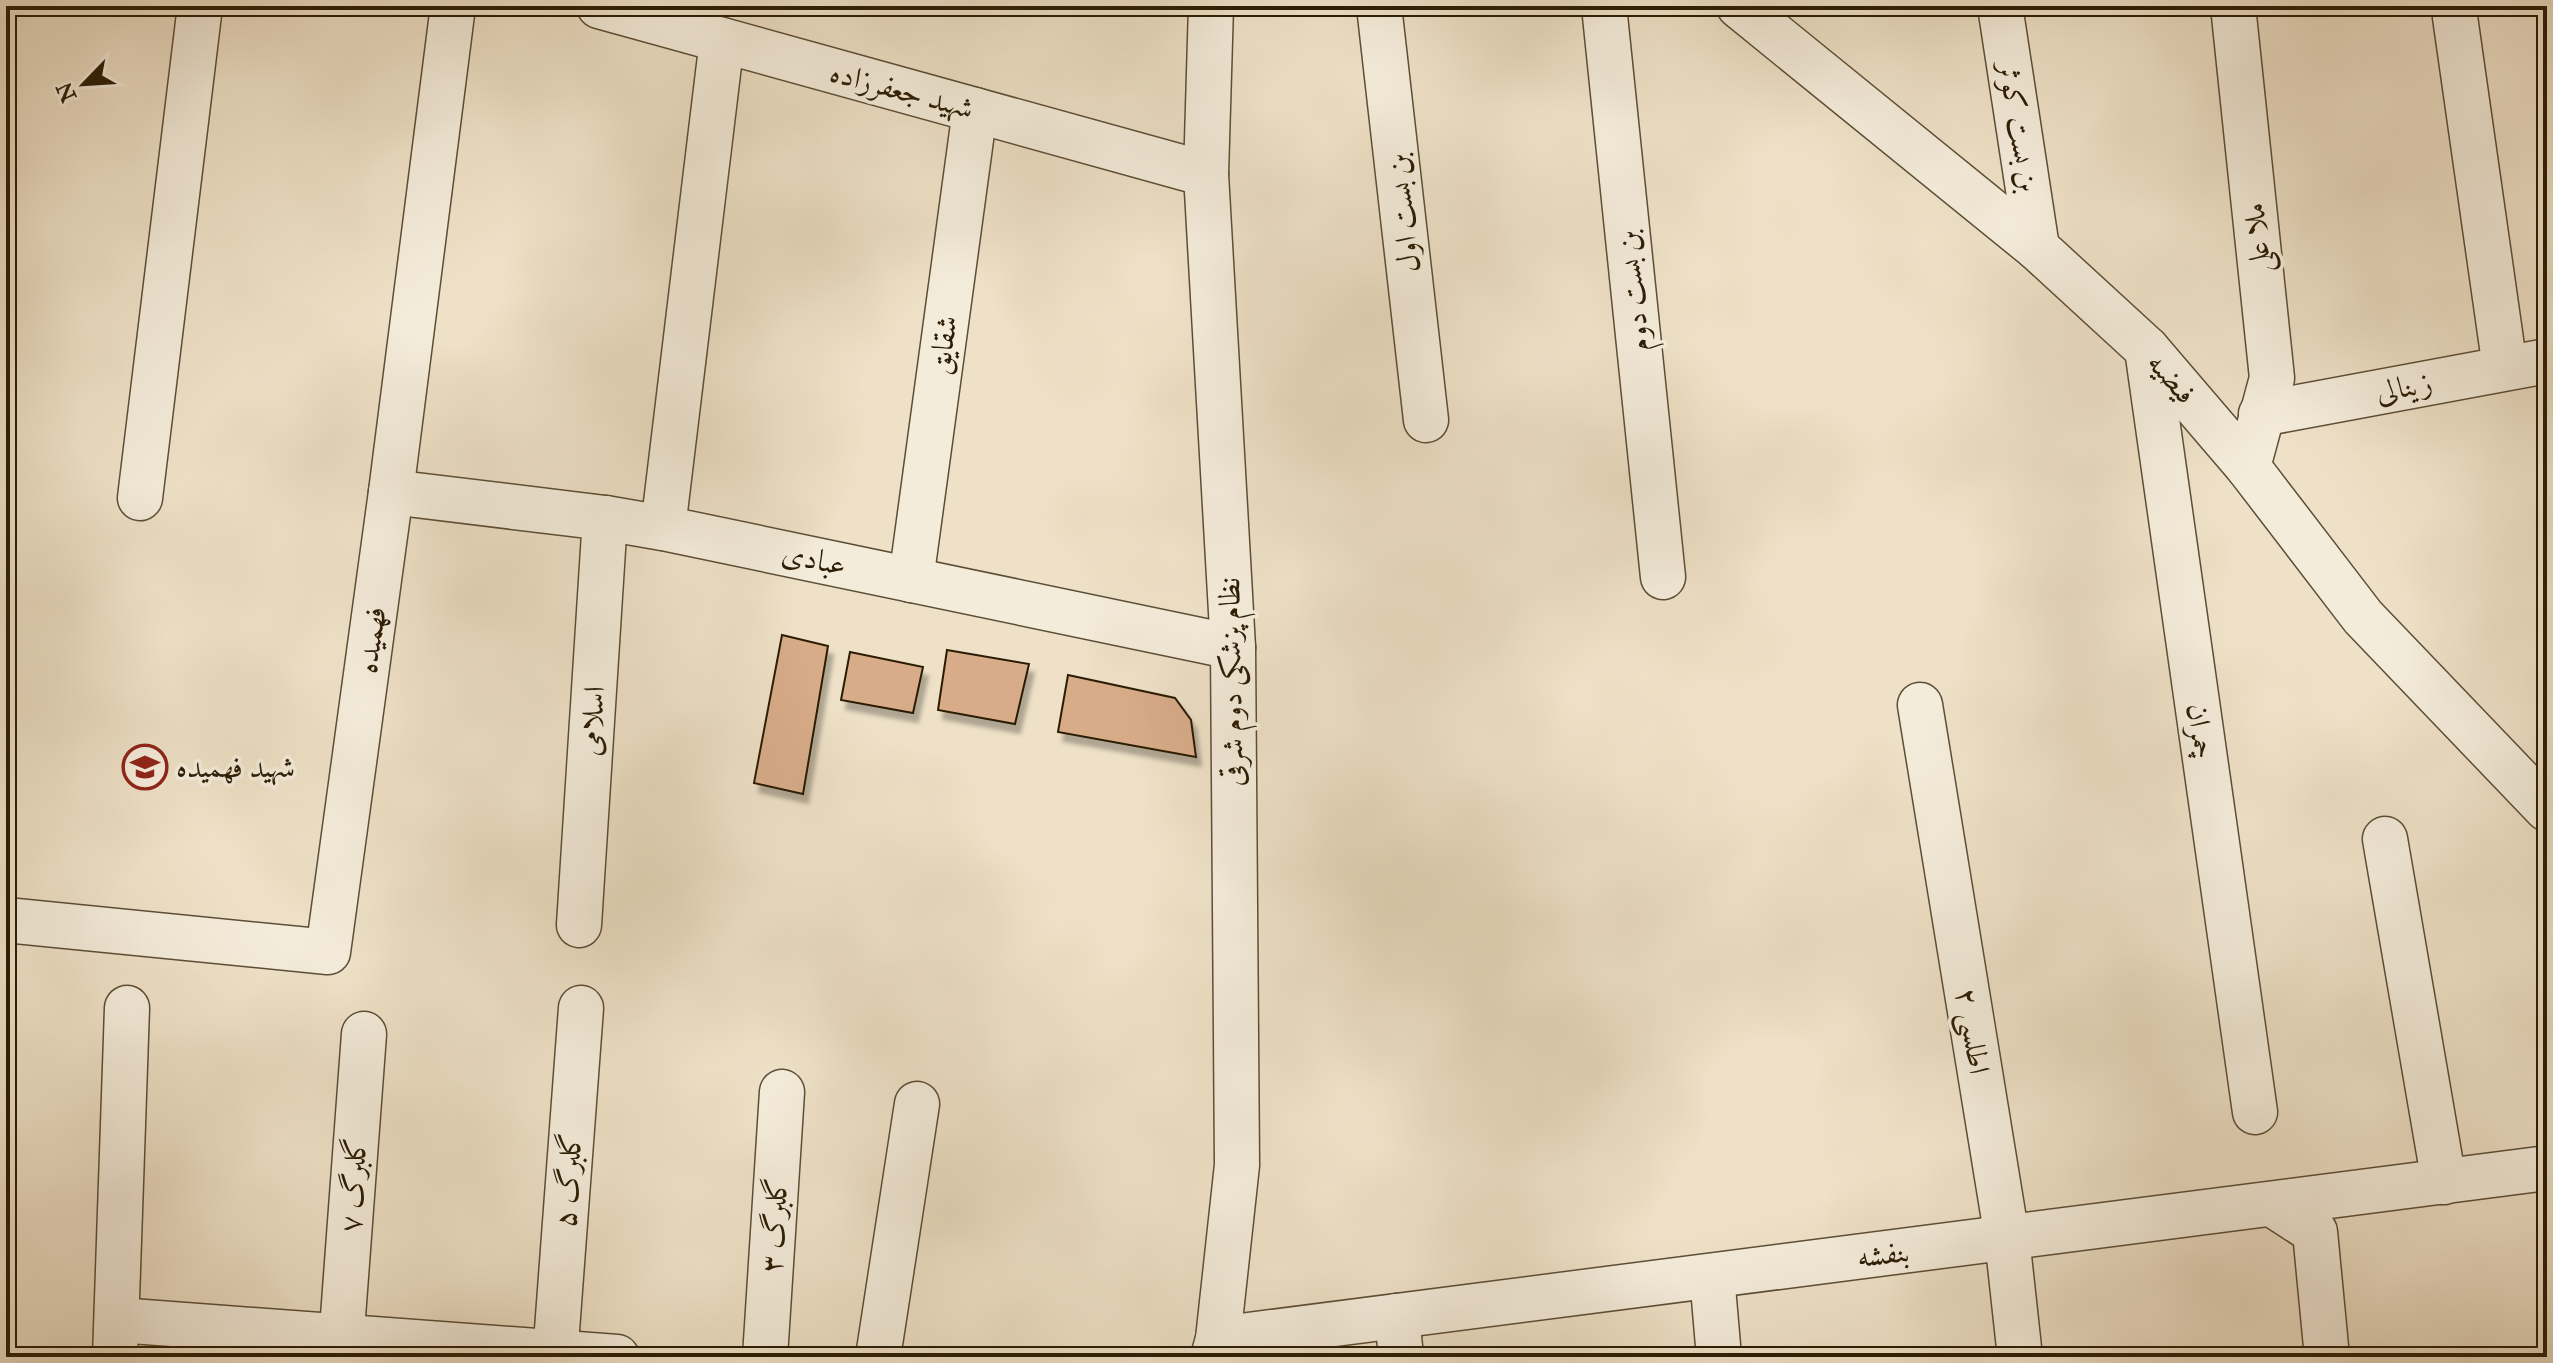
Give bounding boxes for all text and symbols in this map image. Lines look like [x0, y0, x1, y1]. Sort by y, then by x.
north arrow [44, 44, 124, 124]
street label: شهید جعفرزاده [826, 54, 978, 127]
street label: بن بست کوثر [1989, 56, 2047, 195]
text: N [50, 78, 83, 106]
street label: بن بست اول [1379, 151, 1427, 274]
street label: ملا علی [2235, 201, 2283, 275]
street label: بن بست دوم [1609, 227, 1665, 354]
street label: شقایق [921, 313, 965, 377]
street label: فیضیه [2140, 345, 2204, 411]
street label: زینالی [2373, 364, 2435, 411]
street label: عبادی [779, 535, 849, 583]
street label: نظام پزشکی دوم شرقی [1211, 577, 1259, 787]
street label: فهمیده [349, 604, 393, 676]
street label: اسلامی [572, 685, 612, 757]
street label: چمران [2178, 701, 2223, 761]
school or university icon: شهید فهمیده [121, 743, 169, 791]
place label: شهید فهمیده [176, 749, 295, 786]
street label: اطلسی ۲ [1945, 985, 1998, 1077]
street label: گلبرگ ۵ [547, 1131, 589, 1229]
street label: گلبرگ ۷ [332, 1136, 374, 1234]
street label: گلبرگ ۳ [753, 1176, 795, 1274]
street label: بنفشه [1855, 1233, 1911, 1275]

